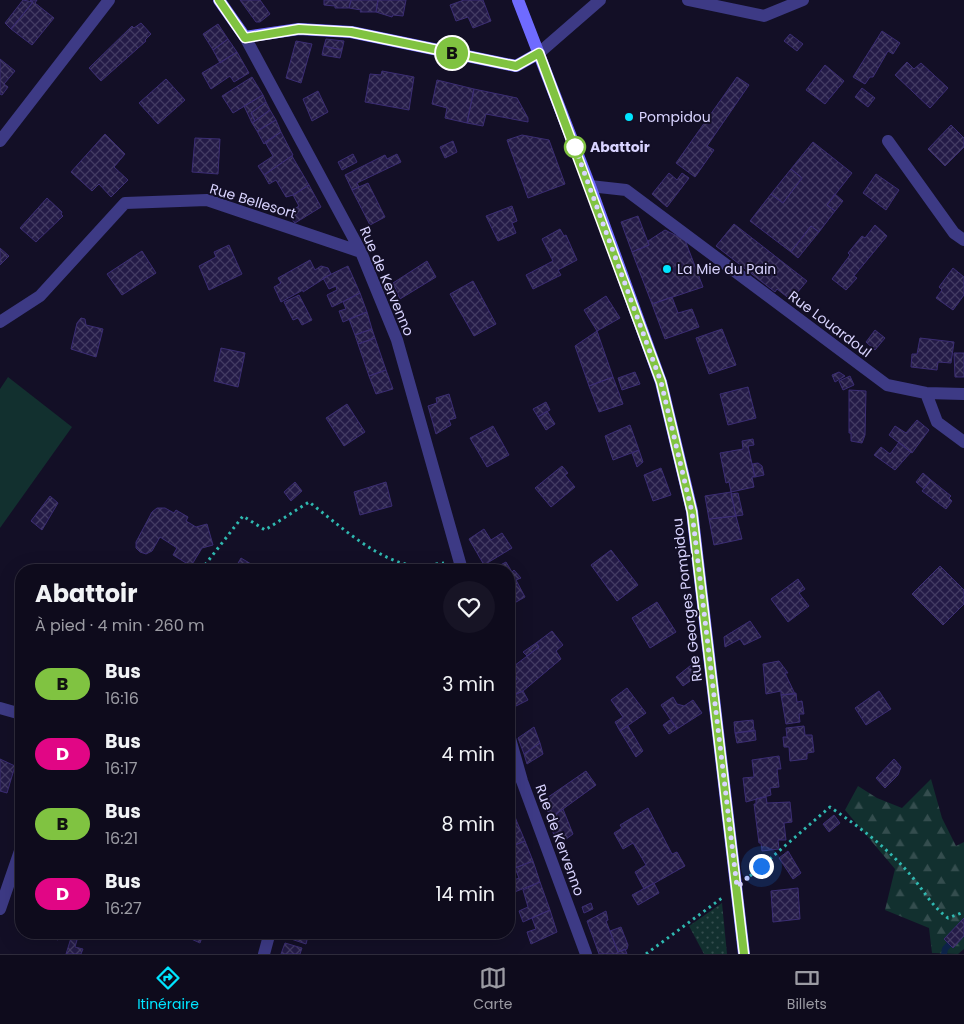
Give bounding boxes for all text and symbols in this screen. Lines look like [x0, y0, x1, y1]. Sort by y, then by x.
line badge: B [436, 37, 468, 69]
text: B [446, 40, 458, 65]
place label: Pompidou [639, 107, 711, 127]
marker: Pompidou [623, 111, 635, 123]
marker: Abattoir [564, 136, 586, 158]
place label: Abattoir [590, 137, 650, 157]
street label: Rue Bellesort [207, 178, 299, 224]
street label: Rue de Kervenno [355, 223, 419, 339]
place label: La Mie du Pain [677, 259, 776, 279]
marker: La Mie du Pain [661, 263, 673, 275]
street label: Rue Louardoul [784, 286, 876, 362]
street label: Rue Georges Pompidou [667, 517, 707, 683]
text: Abattoir [35, 577, 137, 610]
button: heart [443, 581, 495, 633]
text: À pied · 4 min · 260 m [35, 614, 205, 637]
text: Bus [105, 658, 141, 685]
text: B [57, 671, 68, 696]
text: 3 min [442, 671, 495, 698]
text: 16:16 [105, 687, 139, 710]
text: Bus [105, 728, 141, 755]
text: D [56, 741, 69, 766]
text: 4 min [442, 741, 495, 768]
text: 16:17 [105, 757, 138, 780]
street label: Rue de Kervenno [531, 781, 589, 899]
text: Bus [105, 798, 141, 825]
text: B [57, 811, 68, 836]
text: 8 min [442, 811, 495, 838]
text: 16:21 [105, 827, 138, 850]
your location [749, 854, 774, 879]
text: Bus [105, 868, 141, 895]
text: D [56, 881, 69, 906]
text: 14 min [435, 881, 495, 908]
text: 16:27 [105, 897, 142, 920]
tab: Itinéraire [137, 964, 199, 1015]
tab: Carte [473, 964, 512, 1015]
tab: Billets [787, 964, 827, 1015]

